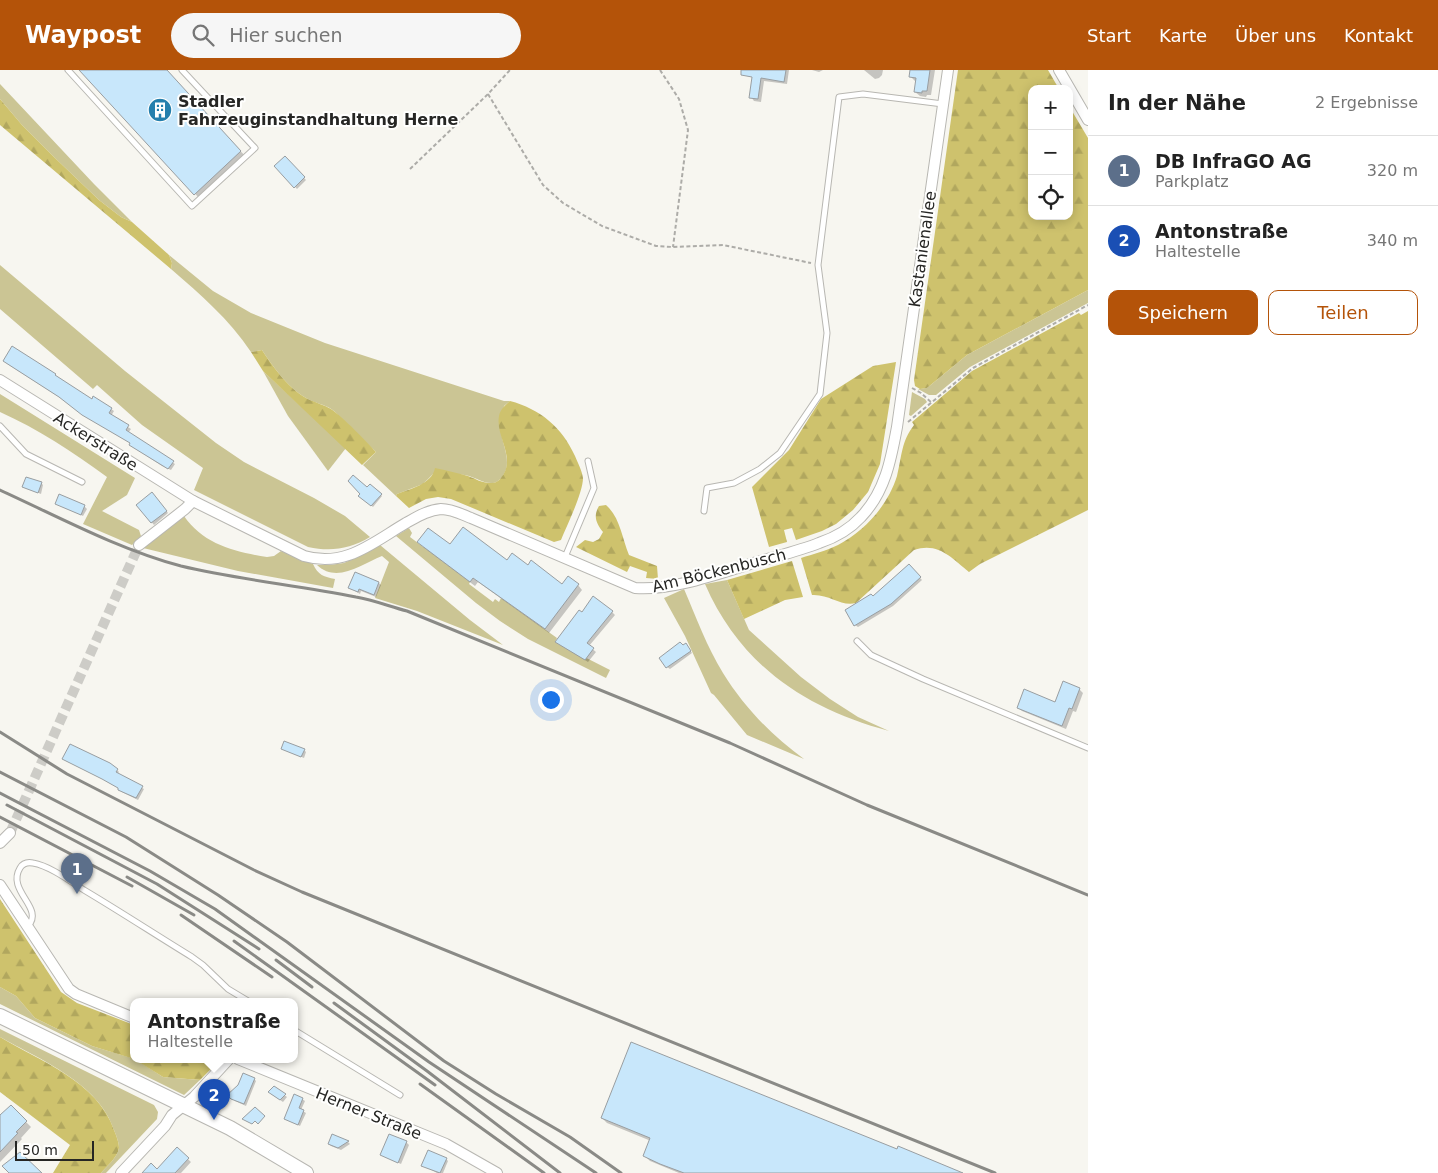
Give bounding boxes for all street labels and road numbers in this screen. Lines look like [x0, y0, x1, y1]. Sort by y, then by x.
street label: Kastanienallee [905, 190, 940, 309]
street label: Ackerstraße [50, 408, 141, 475]
street label: Am Böckenbusch [650, 545, 788, 596]
street label: Herner Straße [313, 1084, 425, 1143]

